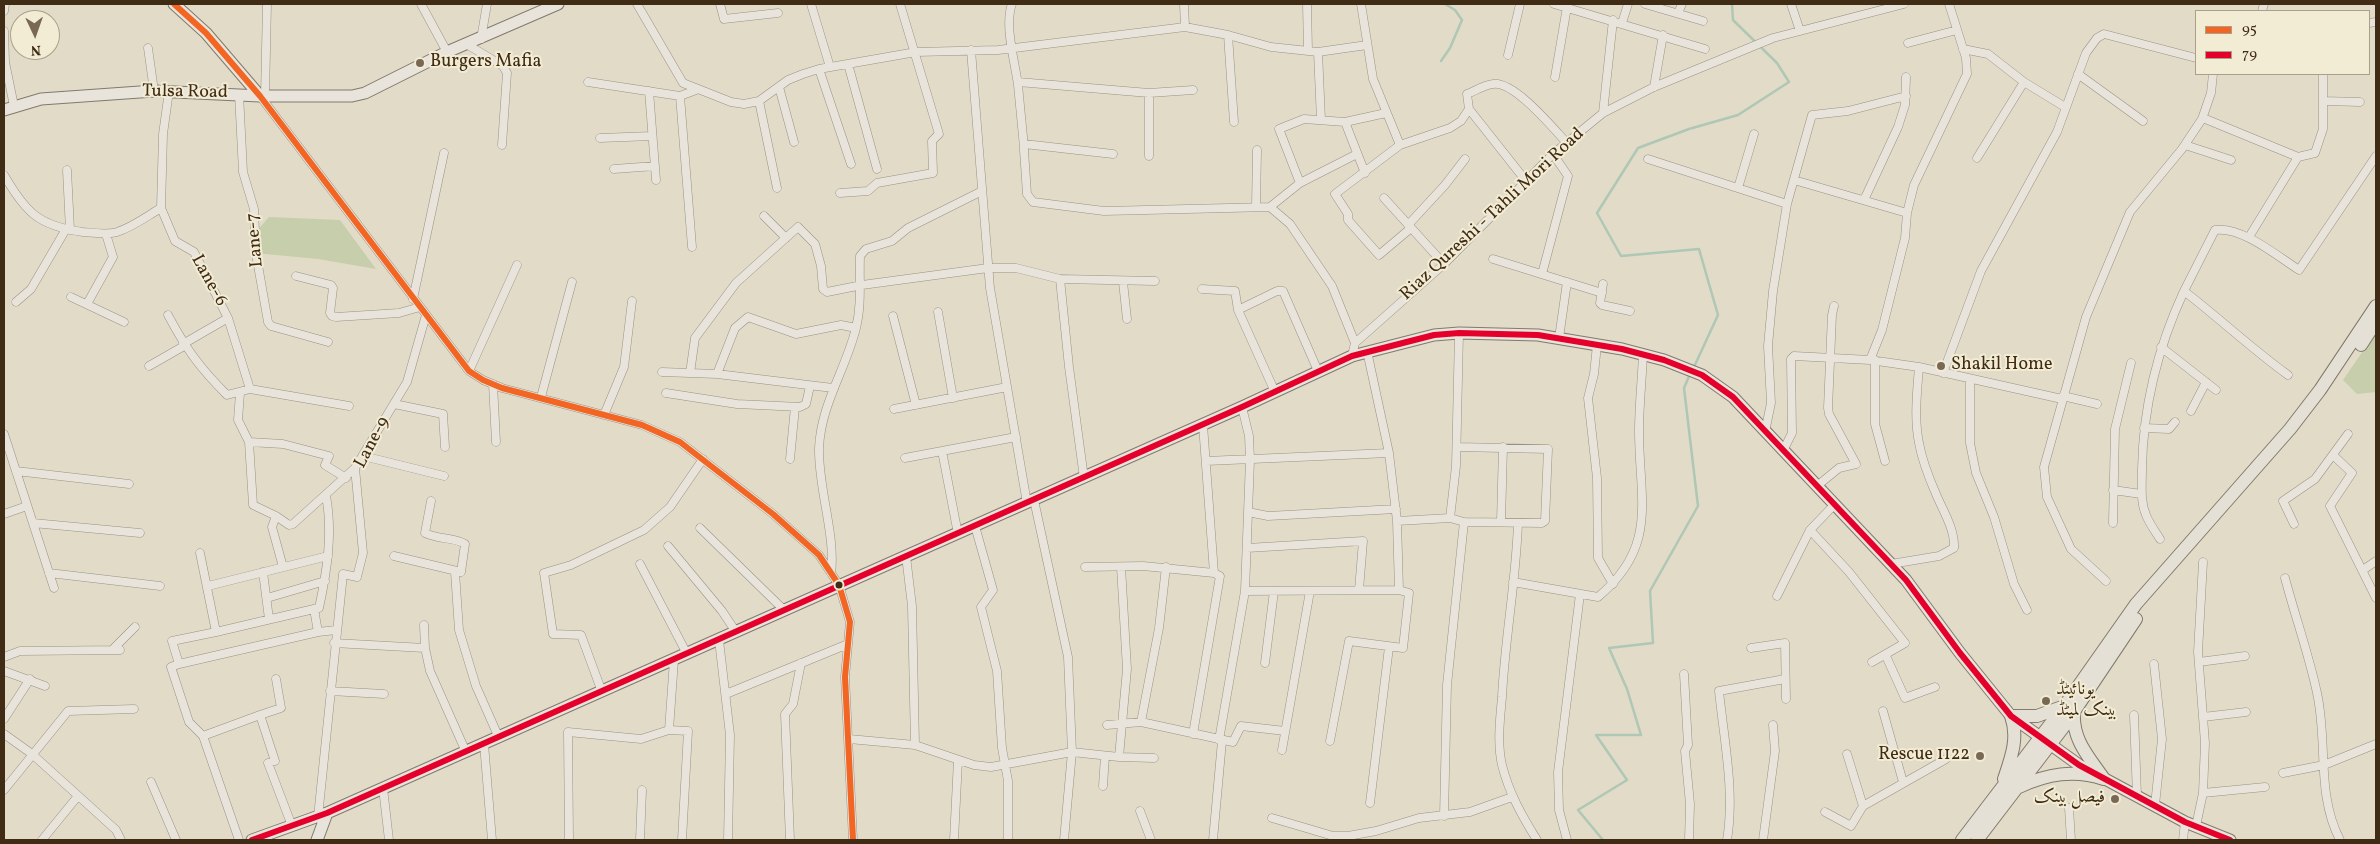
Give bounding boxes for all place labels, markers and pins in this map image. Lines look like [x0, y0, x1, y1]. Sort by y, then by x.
place label: Burgers Mafia [430, 52, 541, 74]
marker: Burgers Mafia [414, 57, 426, 69]
place label: Shakil Home [1951, 355, 2052, 377]
marker: Shakil Home [1935, 360, 1947, 372]
unlabelled marker [834, 580, 844, 590]
place label: یونائیٹڈ بینک لمیٹڈ [2056, 680, 2117, 722]
marker: یونائیٹڈ بینک لمیٹڈ [2040, 695, 2052, 707]
place label: Rescue 1122 [1878, 745, 1970, 767]
marker: Rescue 1122 [1974, 750, 1986, 762]
place label: فیصل بینک [2034, 788, 2105, 810]
marker: فیصل بینک [2109, 793, 2121, 805]

